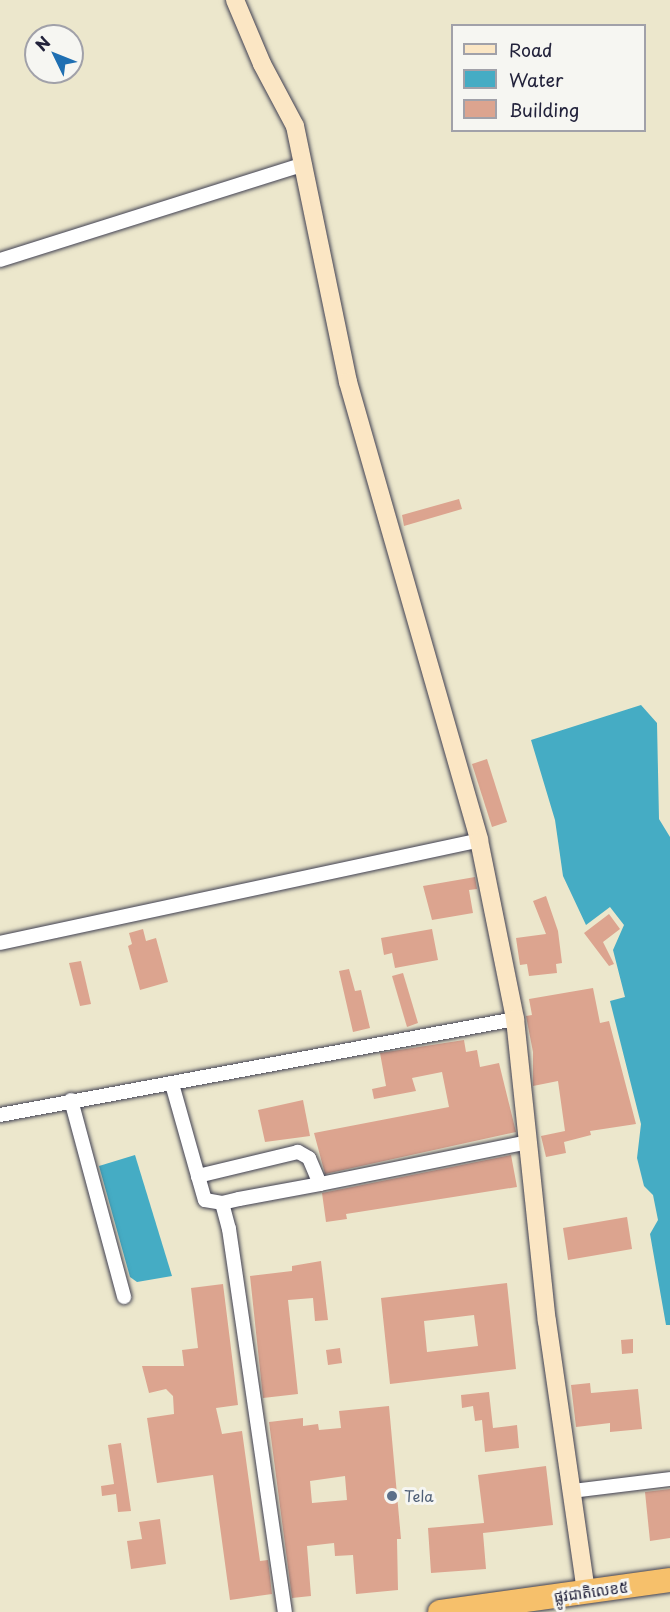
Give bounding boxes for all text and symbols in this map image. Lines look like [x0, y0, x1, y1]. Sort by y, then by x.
north arrow [24, 24, 84, 84]
legend [451, 24, 646, 132]
text: N [29, 30, 55, 56]
text: Road [509, 36, 553, 63]
text: Water [509, 66, 563, 93]
text: Building [509, 96, 579, 123]
place label: Tela [404, 1487, 434, 1505]
marker: Tela [385, 1489, 399, 1503]
street label: ផ្លូវជាតិលេខ៥ [553, 1577, 629, 1605]

